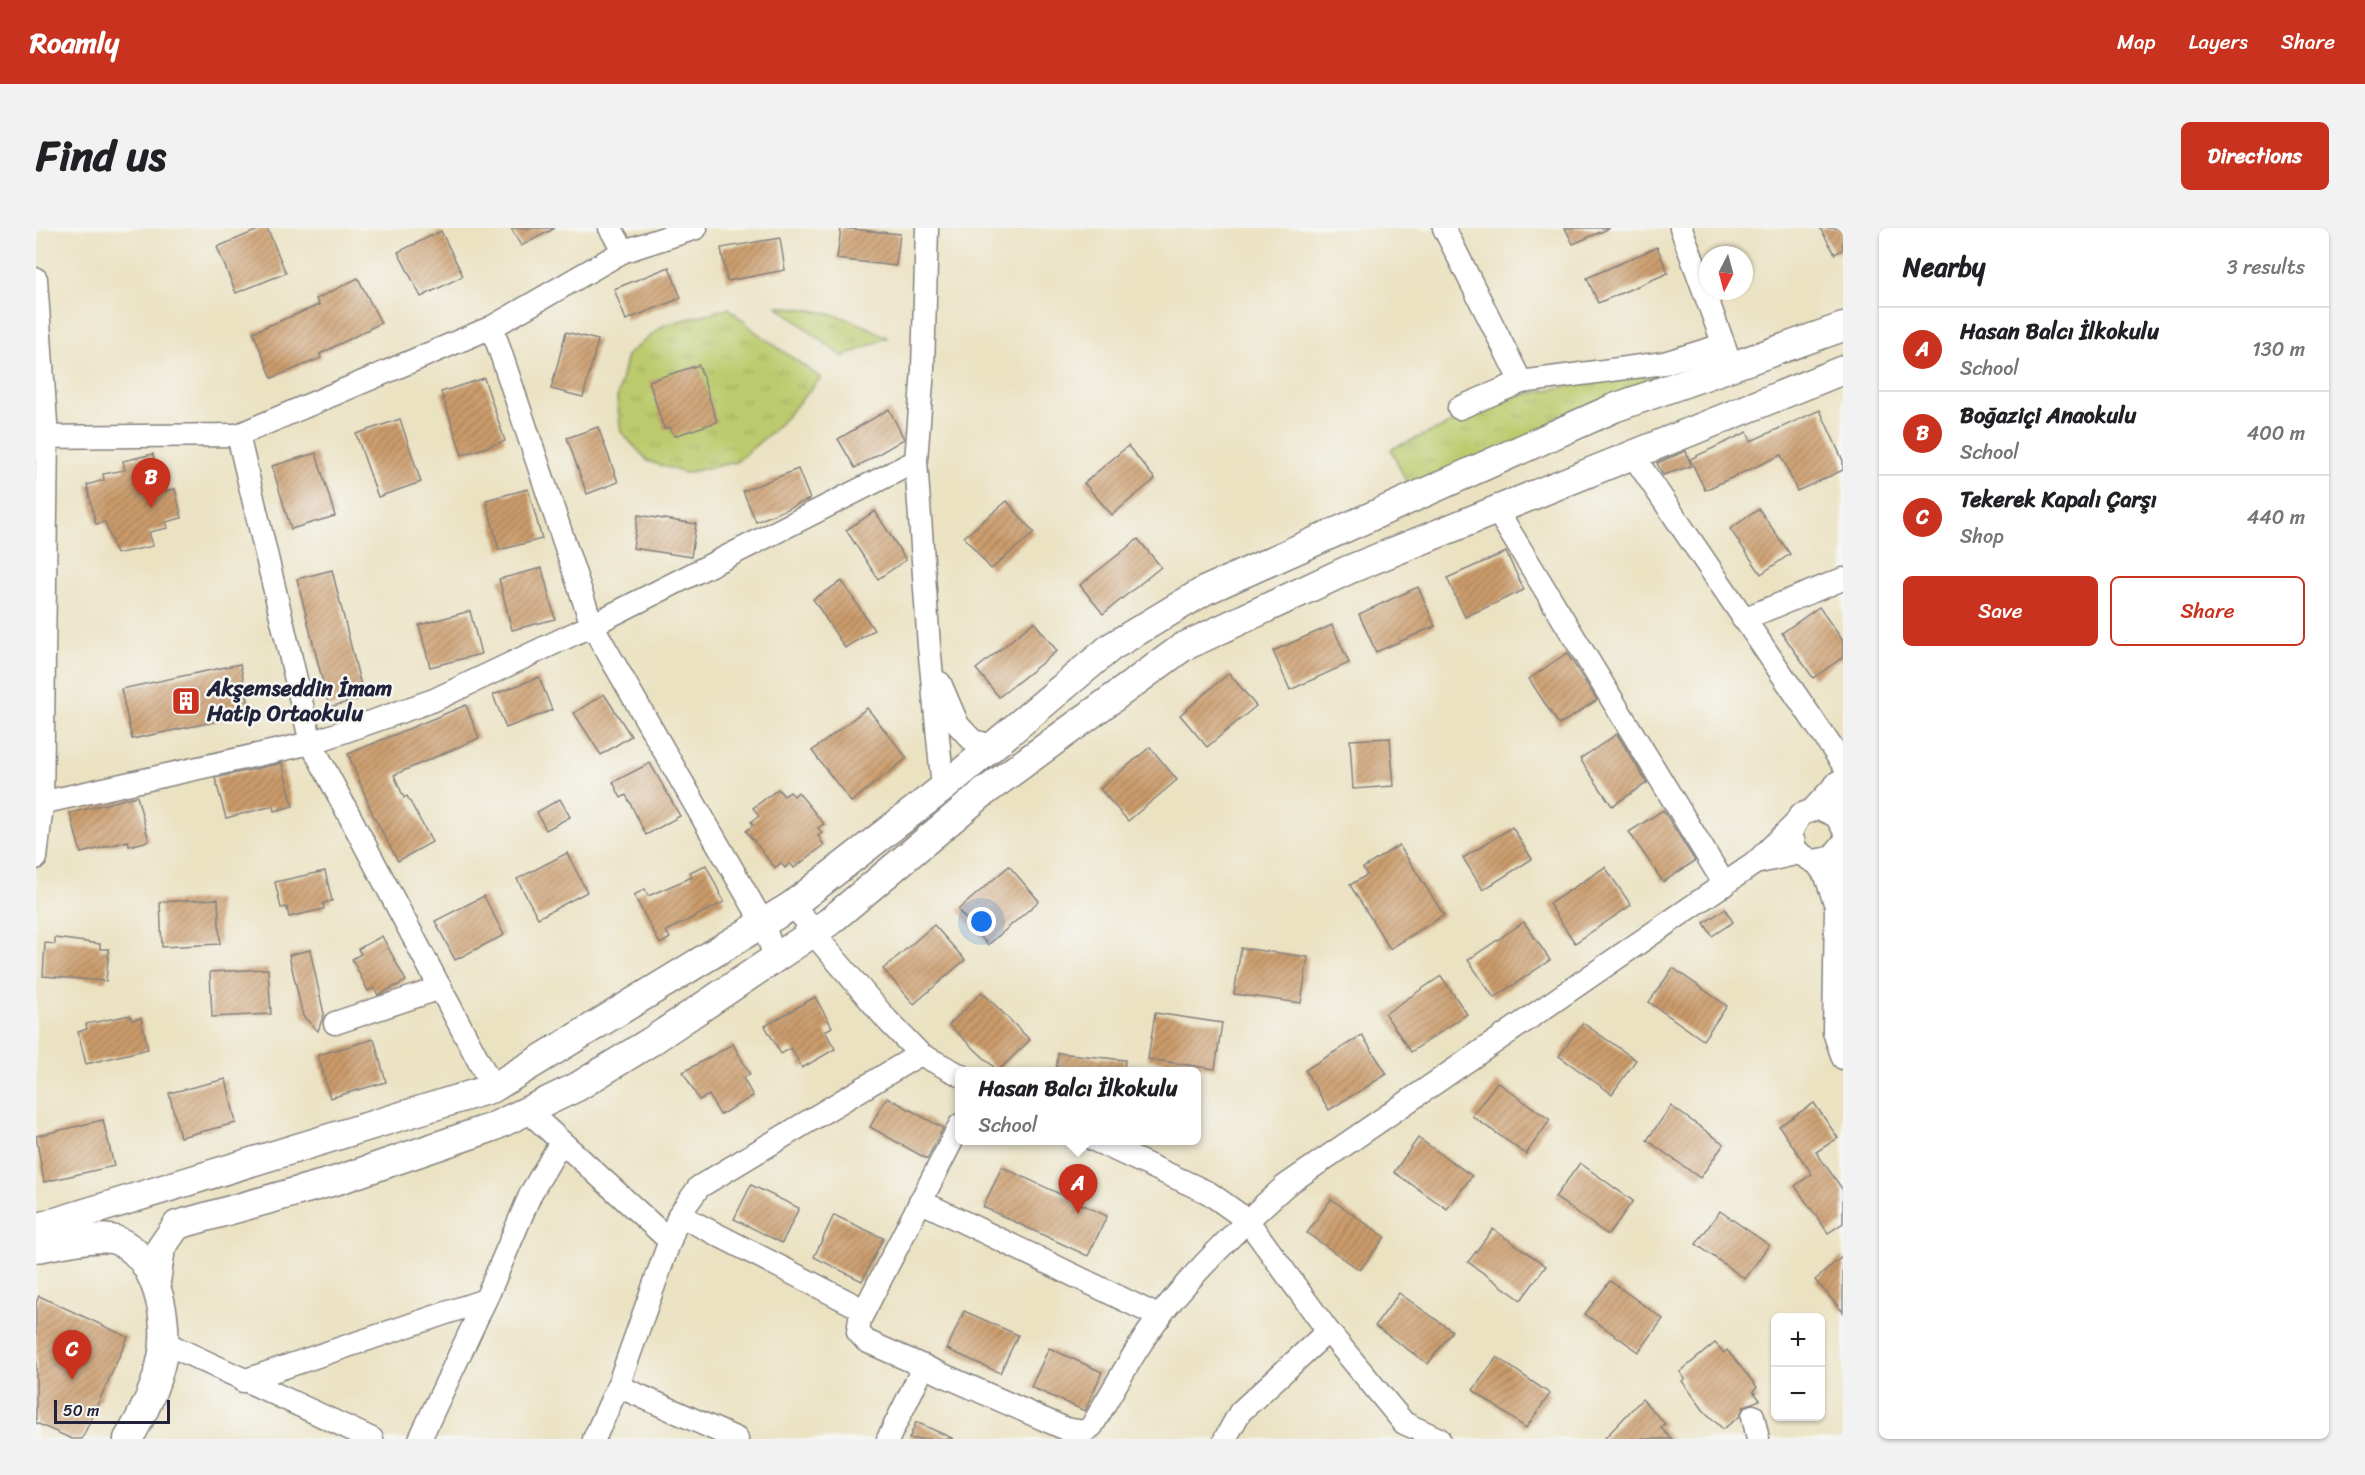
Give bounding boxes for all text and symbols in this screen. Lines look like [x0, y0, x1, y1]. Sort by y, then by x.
text: Roamly [30, 18, 119, 67]
text: Map [2117, 23, 2156, 61]
text: Layers [2189, 23, 2248, 61]
text: Share [2281, 23, 2335, 61]
text: Find us [36, 119, 166, 193]
button: Directions [2181, 122, 2329, 190]
text: Nearby [1903, 244, 1985, 290]
north arrow [1699, 246, 1753, 300]
text: 3 results [2227, 250, 2305, 285]
text: Hasan Balcı İlkokulu [1960, 312, 2159, 351]
text: A [1916, 332, 1929, 367]
text: 130 m [2252, 332, 2305, 367]
text: School [1960, 351, 2019, 386]
text: Boğaziçi Anaokulu [1960, 396, 2136, 435]
text: B [1916, 416, 1929, 451]
text: 400 m [2247, 416, 2305, 451]
text: School [1960, 435, 2019, 470]
pin: B [132, 458, 170, 508]
text: Tekerek Kapalı Çarşı [1960, 480, 2157, 519]
text: C [1916, 500, 1929, 535]
text: 440 m [2247, 500, 2305, 535]
text: Shop [1960, 519, 2004, 554]
button: Save [1903, 576, 2098, 646]
button: Share [2110, 576, 2305, 646]
place label: Akşemseddin İmam Hatip Ortaokulu [206, 669, 392, 733]
building icon: Akşemseddin İmam Hatip Ortaokulu [170, 685, 202, 717]
your location [967, 907, 996, 936]
popup [955, 1067, 1201, 1145]
text: Hasan Balcı İlkokulu [979, 1069, 1177, 1108]
text: School [979, 1108, 1038, 1143]
pin: A [1058, 1164, 1098, 1214]
map controls [1771, 1313, 1825, 1421]
button: + [1771, 1313, 1825, 1367]
pin: C [52, 1330, 92, 1380]
button: − [1771, 1367, 1825, 1421]
text: 50 m [63, 1396, 99, 1425]
scale bar [54, 1397, 170, 1424]

